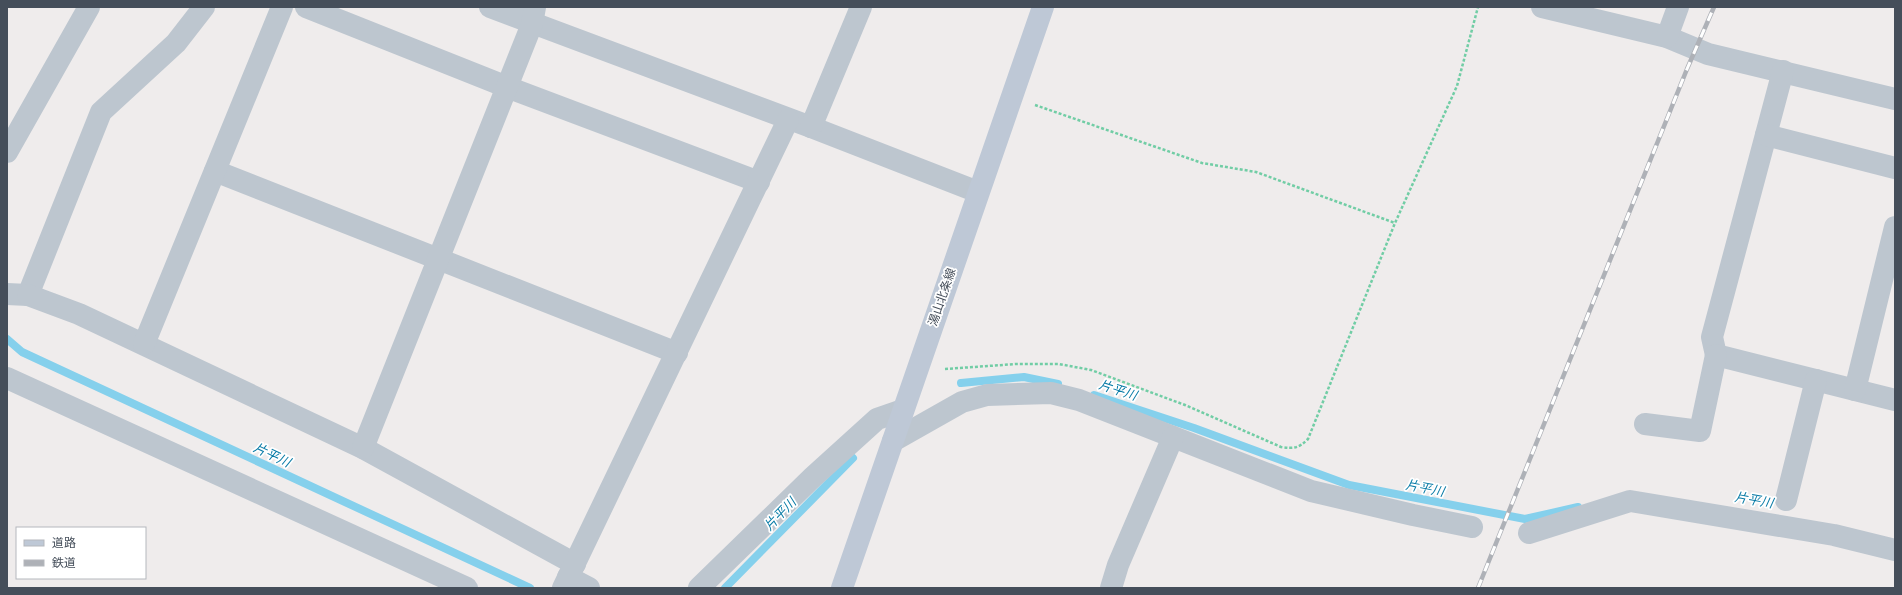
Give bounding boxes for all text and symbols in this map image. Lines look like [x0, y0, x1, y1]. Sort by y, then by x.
street label: 湯山北条線 [926, 266, 958, 328]
water label: 片平川 [1097, 377, 1141, 404]
water label: 片平川 [251, 440, 295, 471]
water label: 片平川 [1404, 477, 1448, 499]
water label: 片平川 [1733, 489, 1776, 511]
water label: 片平川 [761, 493, 800, 533]
legend [16, 527, 146, 579]
text: 道路 [52, 536, 76, 550]
text: 鉄道 [52, 556, 76, 570]

